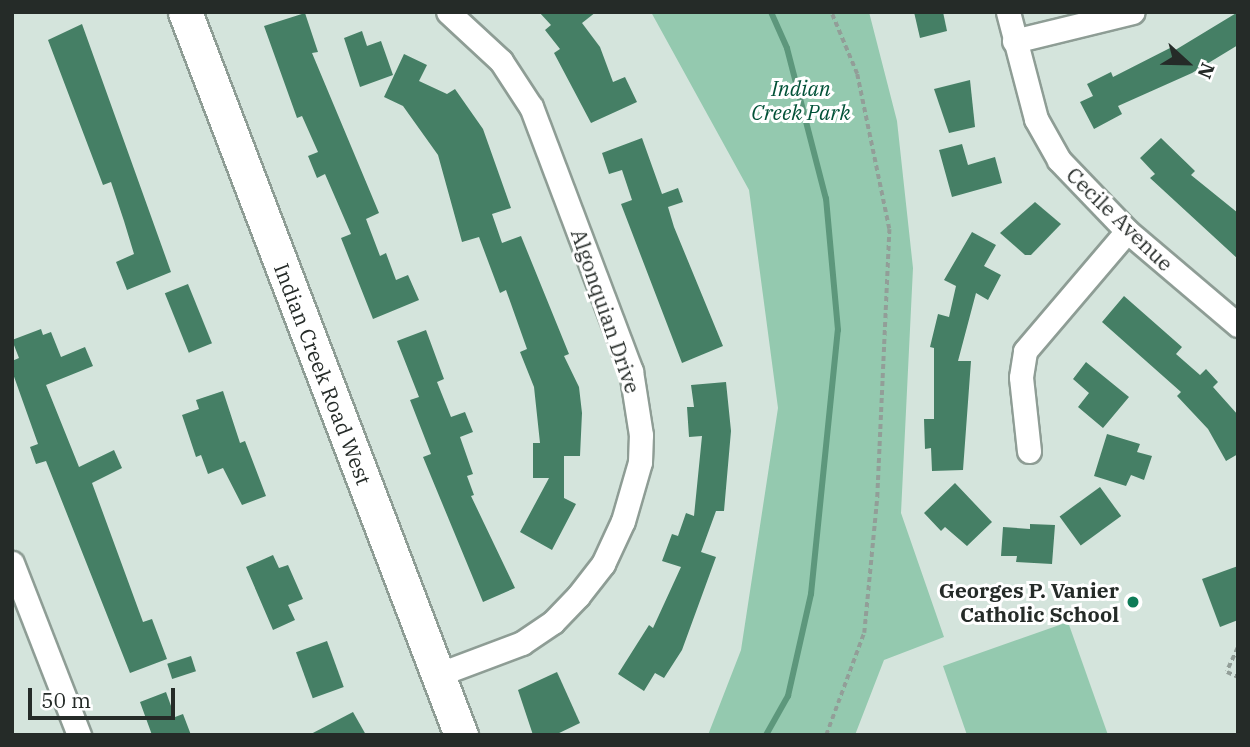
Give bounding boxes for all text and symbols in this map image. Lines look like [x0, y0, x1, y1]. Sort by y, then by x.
north arrow [1152, 28, 1222, 98]
text: N [1193, 59, 1220, 82]
park label: Indian Creek Park [751, 75, 851, 125]
street label: Cecile Avenue [1061, 162, 1179, 276]
street label: Algonquian Drive [566, 226, 646, 396]
street label: Indian Creek Road West [269, 260, 377, 488]
place label: Georges P. Vanier Catholic School [939, 577, 1119, 627]
marker: Georges P. Vanier Catholic School [1125, 594, 1141, 610]
scale bar [32, 674, 178, 718]
text: 50 m [41, 686, 91, 714]

